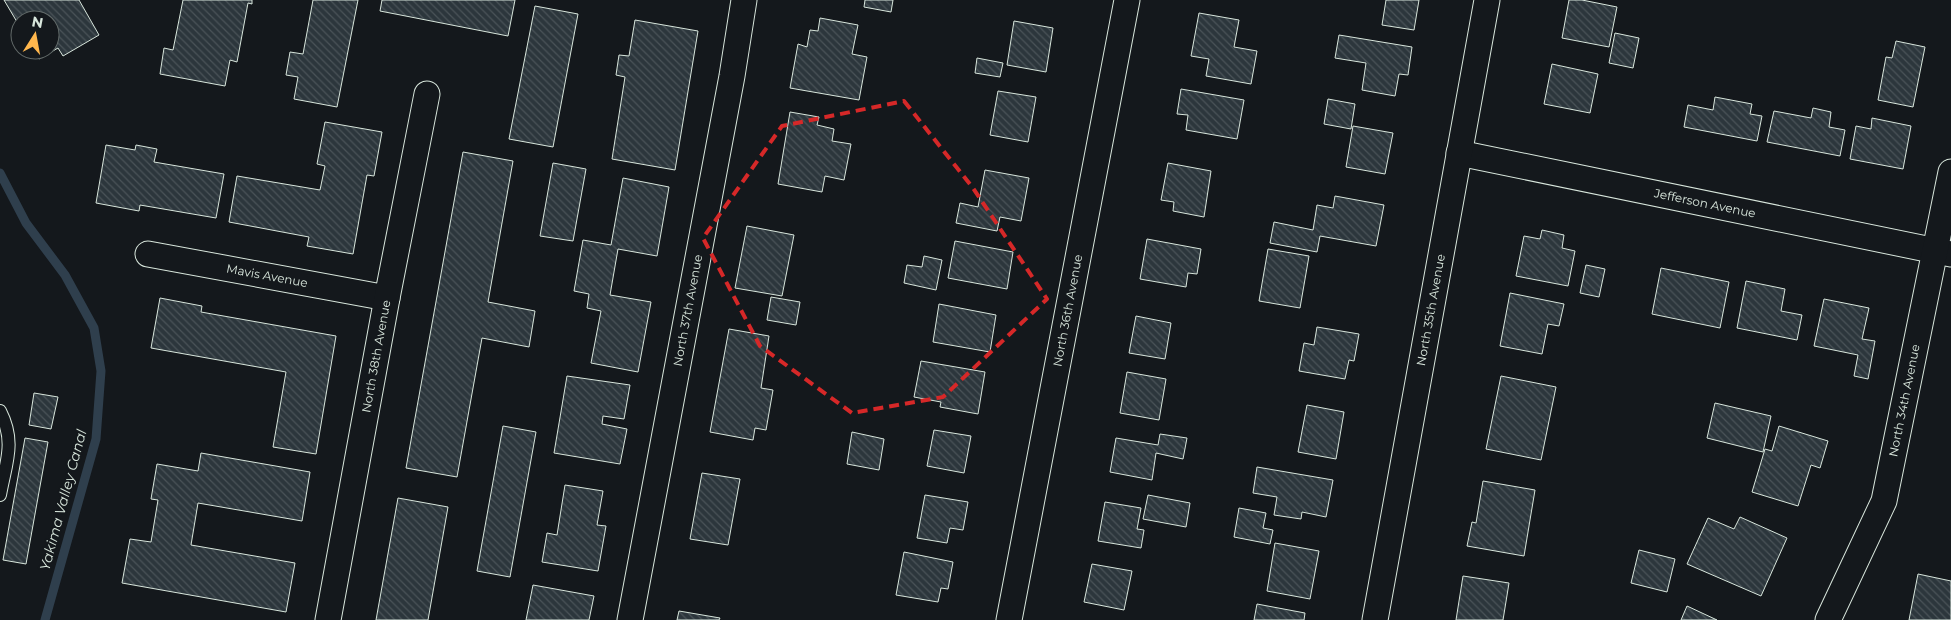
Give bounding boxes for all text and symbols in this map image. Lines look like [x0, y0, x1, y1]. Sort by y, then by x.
north arrow [10, 10, 60, 60]
text: N [30, 12, 45, 32]
street label: Jefferson Avenue [1652, 185, 1757, 221]
street label: North 37th Avenue [670, 253, 705, 367]
street label: North 36th Avenue [1049, 253, 1085, 368]
street label: North 35th Avenue [1413, 253, 1448, 367]
street label: Mavis Avenue [225, 261, 309, 290]
street label: North 38th Avenue [358, 299, 393, 414]
street label: North 34th Avenue [1885, 343, 1923, 458]
water label: Yakima Valley Canal [35, 427, 91, 573]

